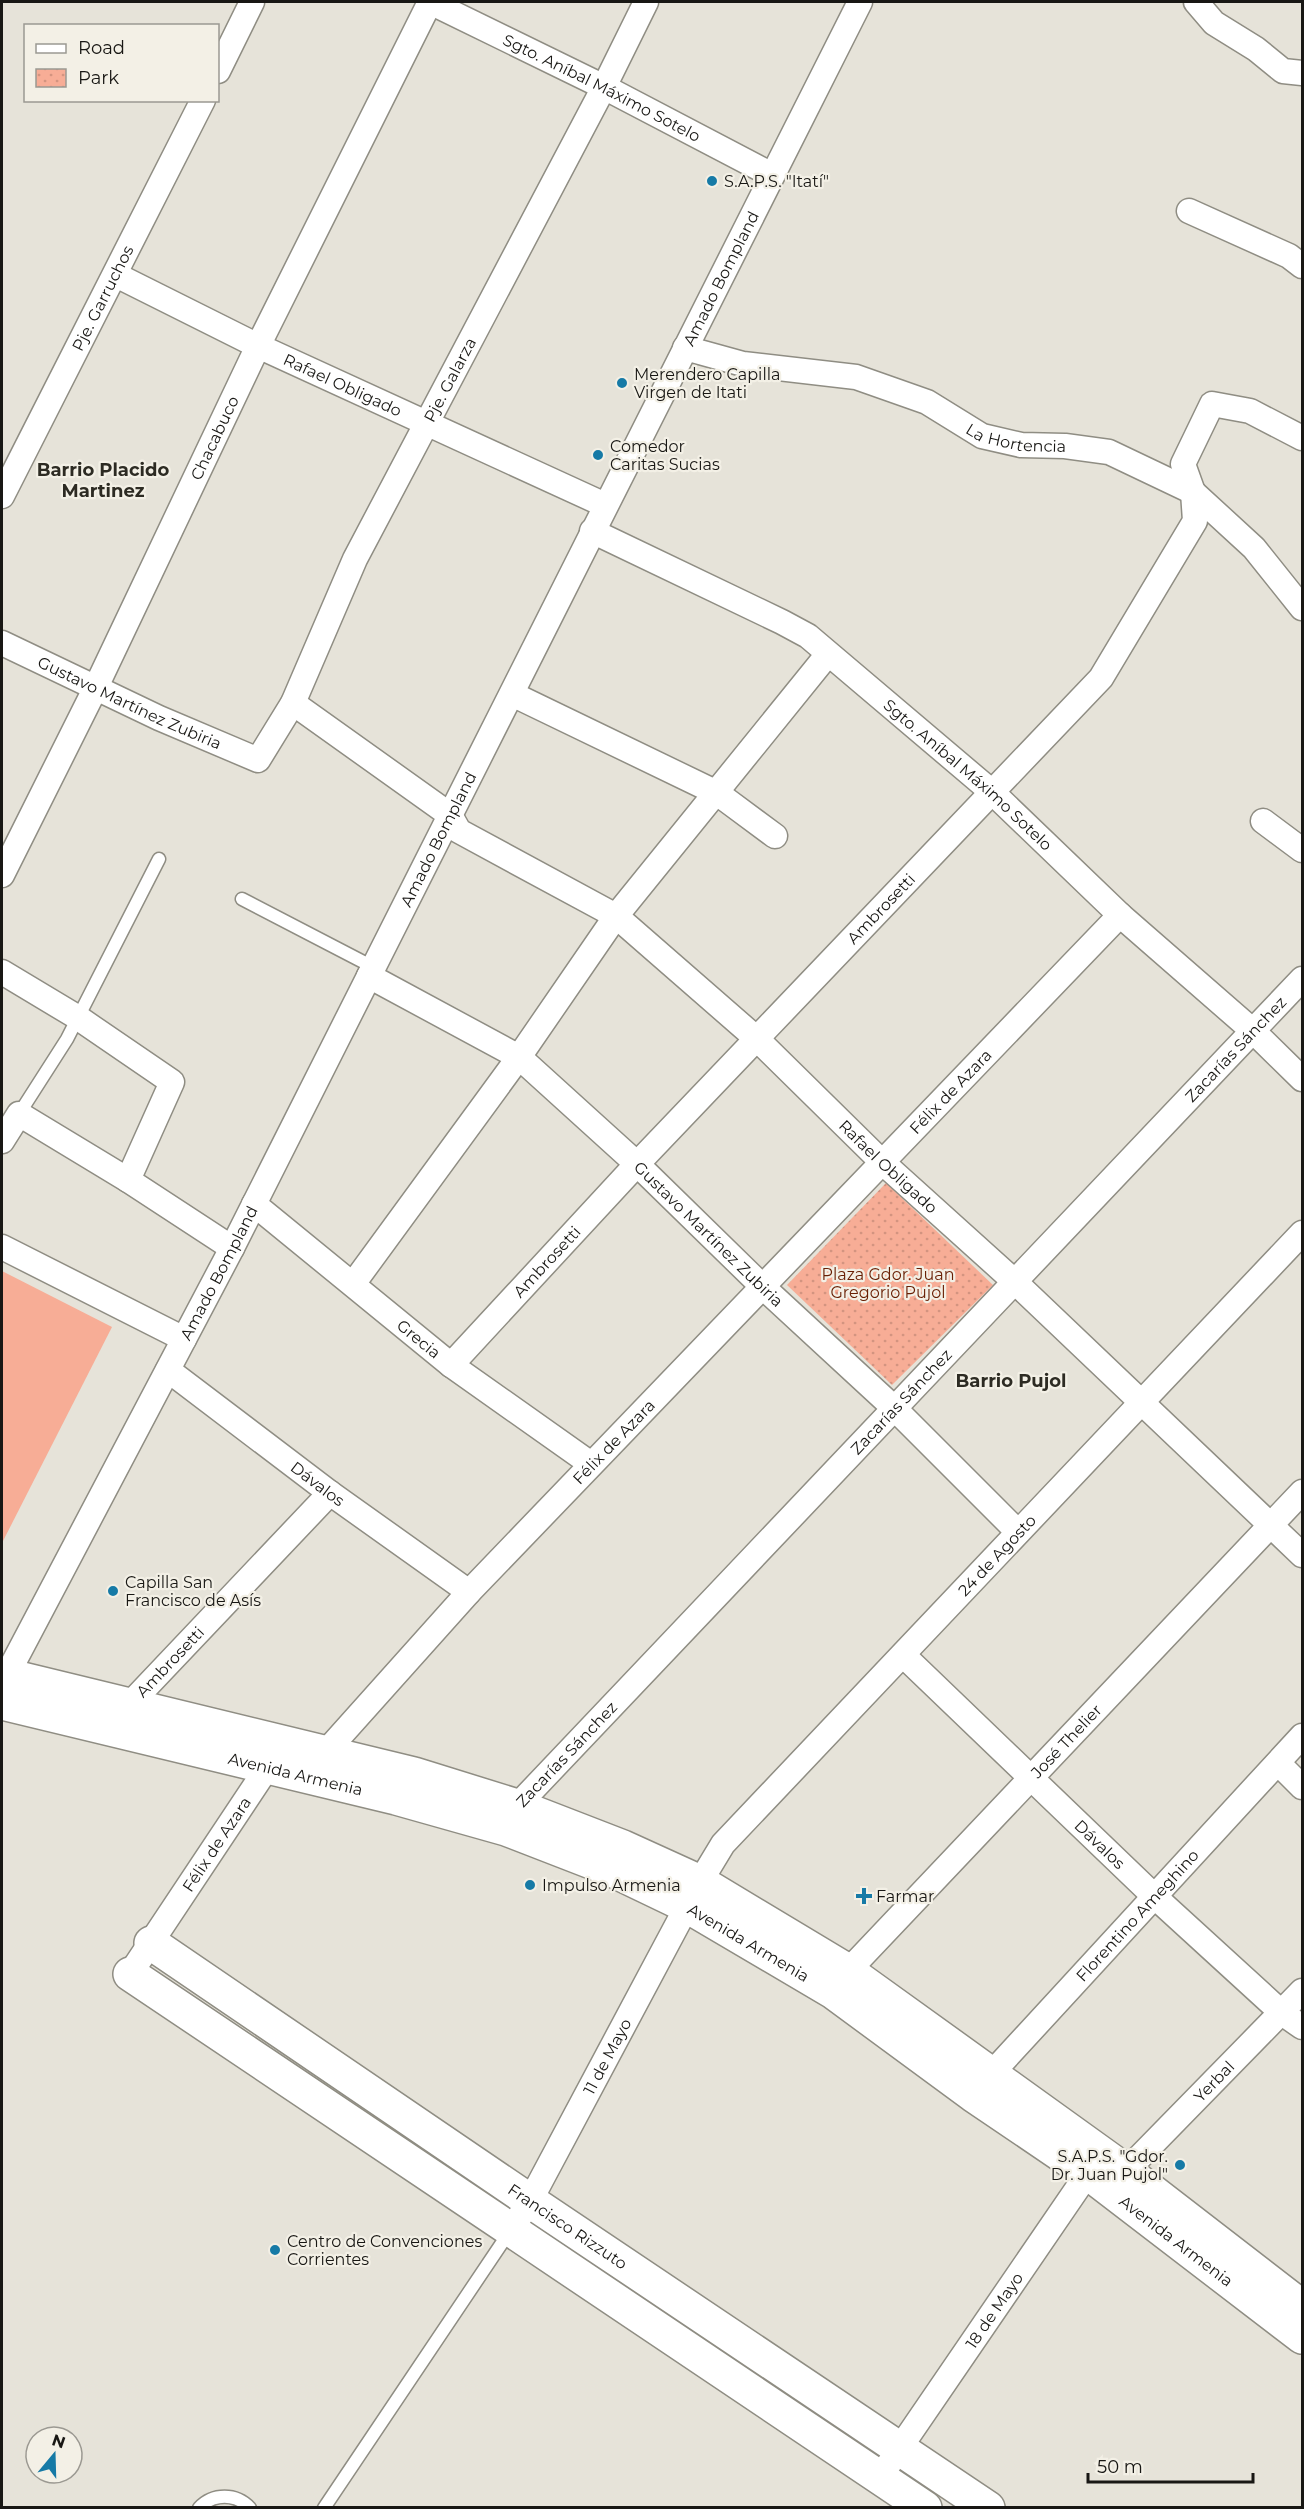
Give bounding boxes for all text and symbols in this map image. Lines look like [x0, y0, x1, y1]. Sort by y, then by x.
legend [24, 24, 219, 102]
street label: Sgto. Aníbal Máximo Sotelo [500, 30, 704, 146]
text: Road [78, 37, 125, 59]
text: Park [78, 67, 119, 89]
place label: S.A.P.S. "Itatí" [724, 172, 829, 191]
marker: S.A.P.S. "Itatí" [705, 174, 719, 188]
street label: Amado Bompland [679, 208, 763, 349]
street label: Pje. Garruchos [68, 242, 138, 354]
street label: Pje. Galarza [420, 334, 480, 425]
street label: Rafael Obligado [280, 350, 405, 421]
place label: Merendero Capilla Virgen de Itati [634, 365, 780, 402]
marker: Merendero Capilla Virgen de Itati [615, 376, 629, 390]
street label: Chacabuco [187, 393, 243, 483]
street label: La Hortencia [962, 419, 1066, 456]
place label: Comedor Caritas Sucias [610, 437, 720, 474]
marker: Comedor Caritas Sucias [591, 448, 605, 462]
district label: Barrio Placido Martinez [37, 459, 169, 502]
street label: Gustavo Martínez Zubiria [34, 652, 224, 753]
street label: Sgto. Aníbal Máximo Sotelo [880, 695, 1056, 855]
street label: Amado Bompland [397, 769, 480, 910]
street label: Ambrosetti [843, 870, 919, 948]
street label: Zacarías Sánchez [1181, 993, 1290, 1106]
street label: Félix de Azara [906, 1046, 996, 1138]
street label: Rafael Obligado [835, 1116, 941, 1218]
street label: Gustavo Martínez Zubiria [630, 1158, 787, 1311]
street label: Amado Bompland [176, 1203, 262, 1343]
street label: Ambrosetti [510, 1222, 585, 1301]
park label: Plaza Gdor. Juan Gregorio Pujol [821, 1265, 955, 1302]
street label: Grecia [393, 1316, 444, 1363]
street label: Zacarías Sánchez [847, 1345, 956, 1458]
district label: Barrio Pujol [956, 1370, 1066, 1392]
street label: Félix de Azara [569, 1396, 659, 1488]
street label: Dávalos [287, 1458, 348, 1510]
street label: 24 de Agosto [954, 1511, 1040, 1600]
place label: Capilla San Francisco de Asís [125, 1573, 261, 1610]
marker: Capilla San Francisco de Asís [106, 1584, 120, 1598]
street label: Ambrosetti [132, 1623, 208, 1701]
street label: Zacarías Sánchez [512, 1698, 621, 1811]
street label: José Thelier [1026, 1701, 1106, 1783]
street label: Avenida Armenia [226, 1749, 365, 1800]
street label: Félix de Azara [178, 1793, 255, 1895]
street label: Dávalos [1070, 1816, 1129, 1873]
street label: Florentino Ameghino [1072, 1846, 1203, 1985]
place label: Impulso Armenia [542, 1876, 681, 1895]
marker: Impulso Armenia [523, 1878, 537, 1892]
place label: Farmar [876, 1887, 934, 1906]
marker: Farmar [857, 1889, 871, 1903]
street label: Avenida Armenia [684, 1900, 813, 1986]
street label: 11 de Mayo [580, 2015, 636, 2098]
street label: Yerbal [1190, 2057, 1238, 2106]
place label: S.A.P.S. "Gdor. Dr. Juan Pujol" [1051, 2147, 1168, 2184]
marker: S.A.P.S. "Gdor. Dr. Juan Pujol" [1173, 2158, 1187, 2172]
street label: Francisco Rizzuto [504, 2180, 631, 2273]
street label: Avenida Armenia [1116, 2192, 1237, 2291]
place label: Centro de Convenciones Corrientes [287, 2232, 482, 2269]
marker: Centro de Convenciones Corrientes [268, 2243, 282, 2257]
street label: 18 de Mayo [962, 2269, 1027, 2352]
north arrow [24, 2425, 84, 2485]
text: N [50, 2430, 68, 2452]
scale bar [1088, 2446, 1253, 2484]
text: 50 m [1097, 2456, 1143, 2478]

